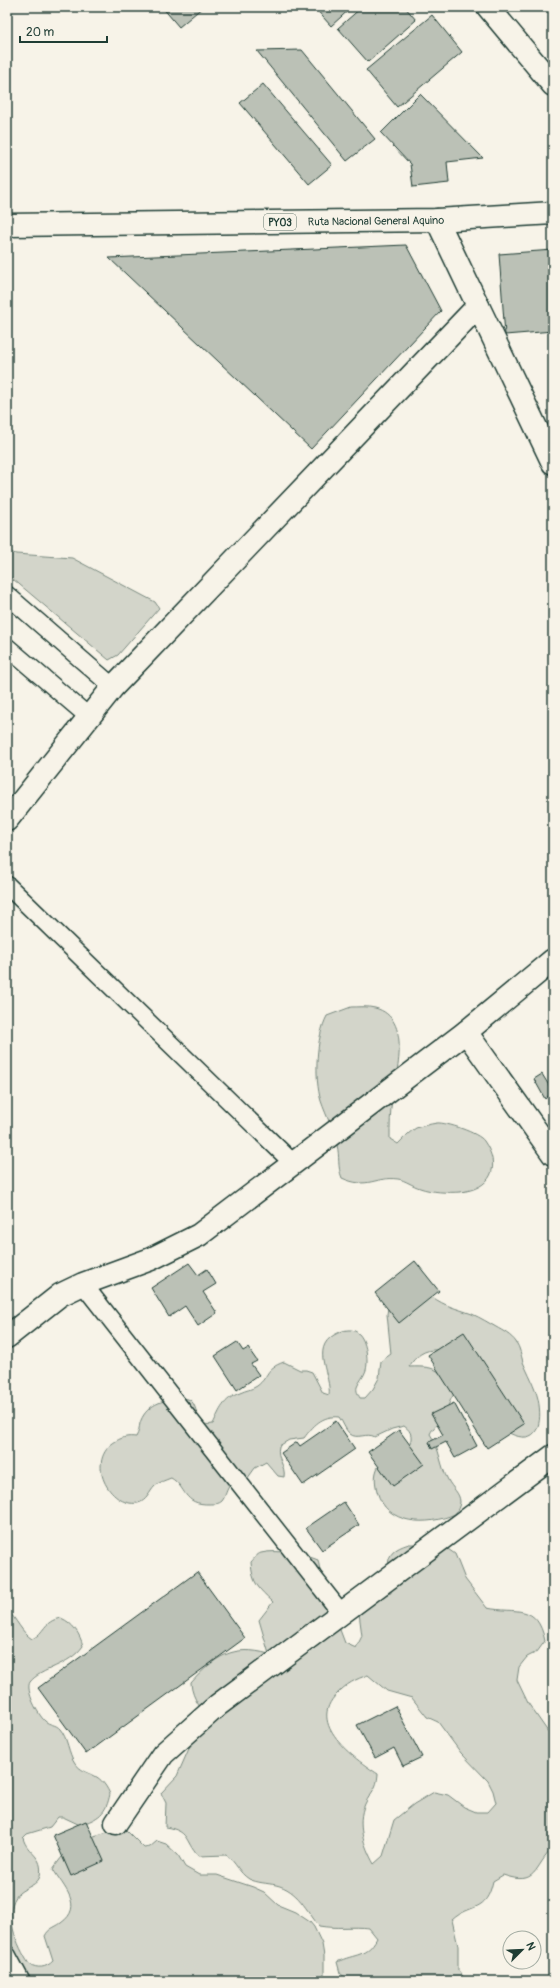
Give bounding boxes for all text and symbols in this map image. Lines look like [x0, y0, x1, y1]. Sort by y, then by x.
scale bar [20, 18, 107, 44]
text: 20 m [26, 25, 55, 40]
road number: PY03 [264, 214, 296, 230]
street label: Ruta Nacional General Aquino [308, 214, 445, 229]
north arrow [502, 1930, 542, 1970]
text: N [523, 1940, 538, 1953]

